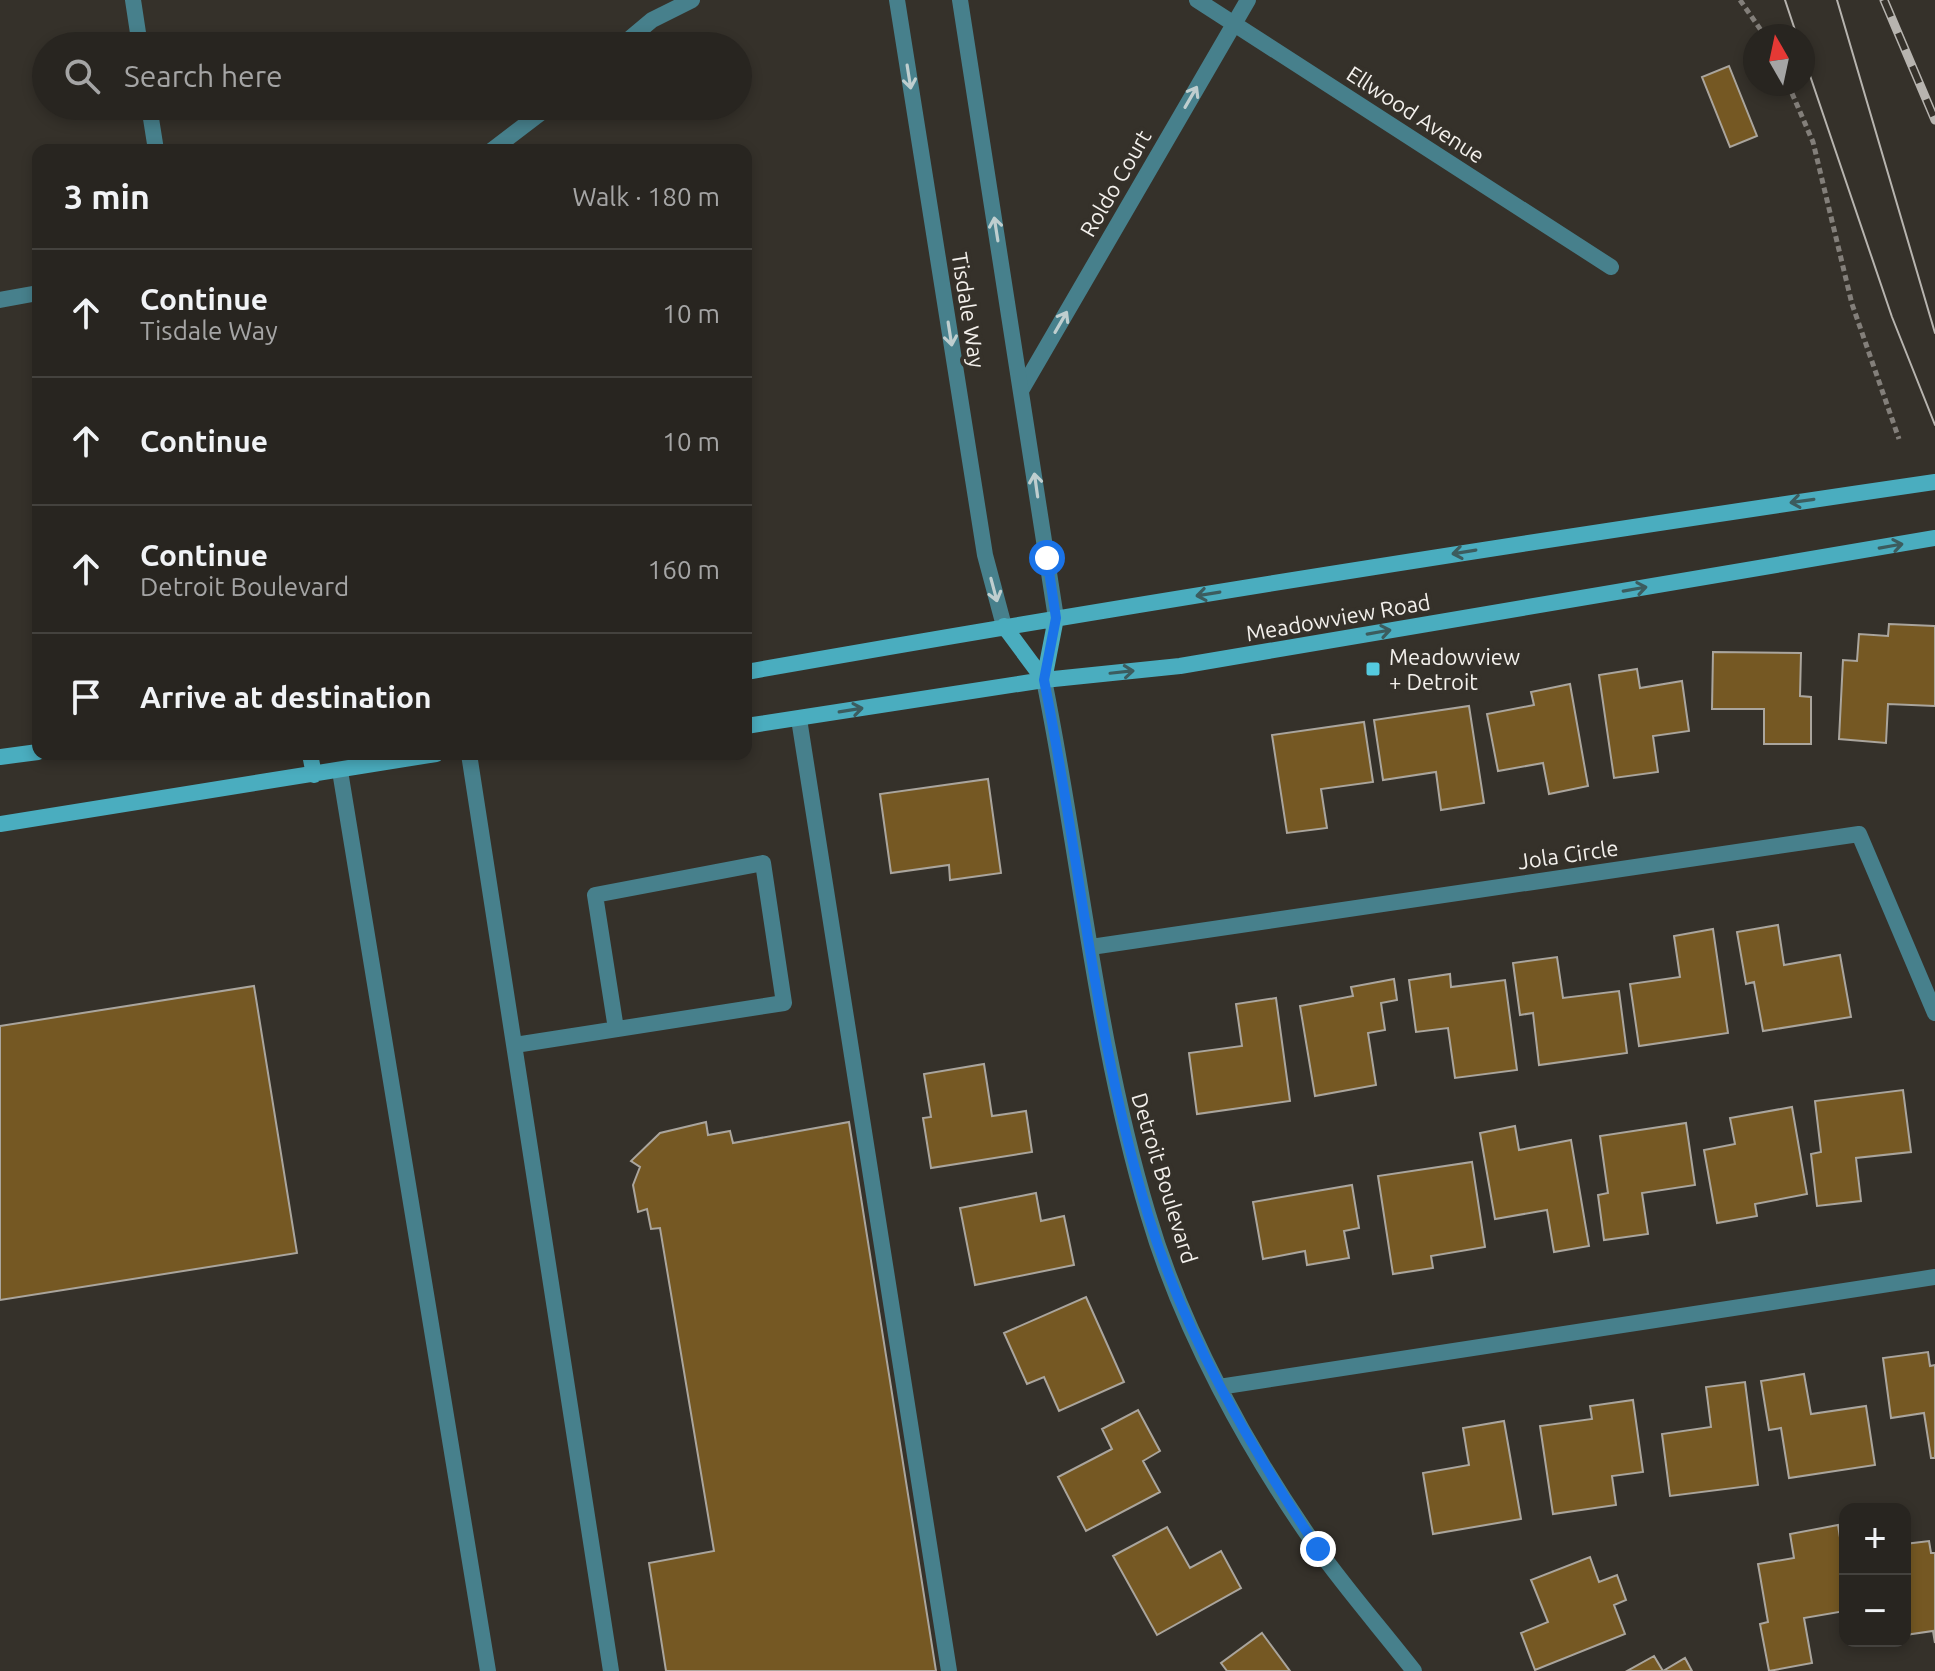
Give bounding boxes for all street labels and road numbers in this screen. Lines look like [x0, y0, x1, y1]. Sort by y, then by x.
street label: Ellwood Avenue [1343, 60, 1489, 168]
street label: Roldo Court [1074, 125, 1156, 241]
street label: Tisdale Way [948, 250, 991, 370]
street label: Meadowview Road [1244, 588, 1432, 646]
street label: Jola Circle [1516, 835, 1620, 873]
street label: Detroit Boulevard [1127, 1090, 1203, 1266]

